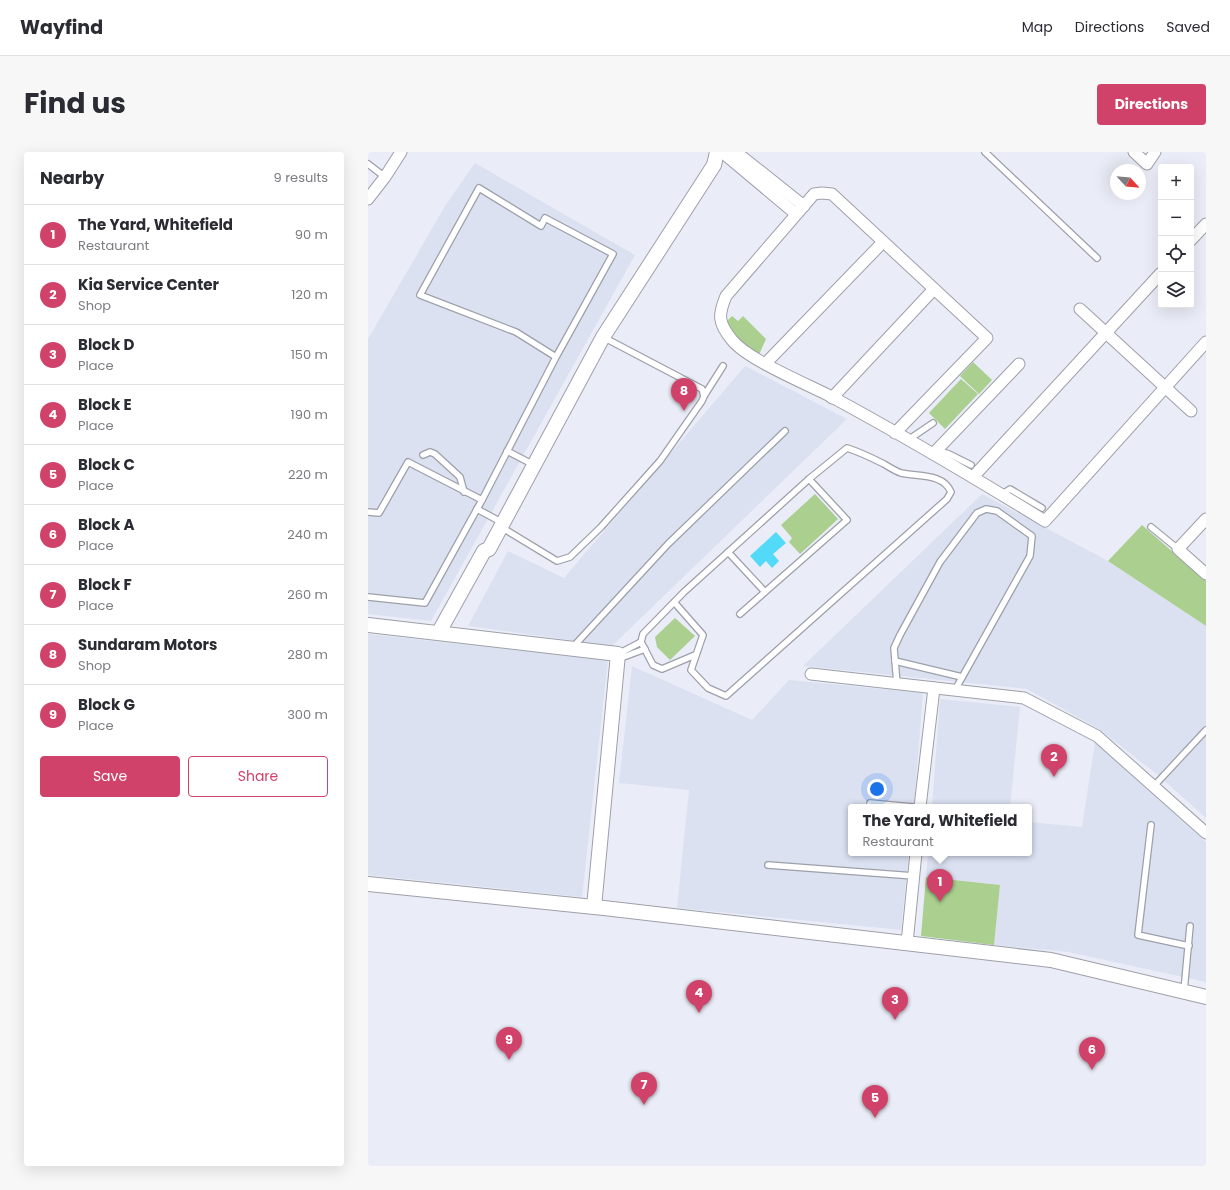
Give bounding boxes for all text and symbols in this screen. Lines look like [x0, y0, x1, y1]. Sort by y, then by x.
text: Wayfind [20, 14, 103, 41]
text: Map [1022, 17, 1053, 37]
text: Directions [1075, 17, 1144, 37]
text: Saved [1166, 17, 1210, 37]
text: Find us [24, 84, 126, 123]
button: Directions [1097, 84, 1206, 125]
north arrow [1110, 164, 1146, 200]
map controls [1158, 164, 1194, 308]
button: + [1158, 164, 1194, 200]
text: Nearby [40, 166, 104, 190]
text: 9 results [274, 168, 328, 187]
button: − [1158, 200, 1194, 236]
text: The Yard, Whitefield [78, 214, 233, 235]
text: 1 [51, 225, 55, 244]
text: 90 m [295, 225, 328, 244]
text: Restaurant [78, 236, 149, 255]
button: locate [1158, 236, 1194, 272]
button: layers [1158, 272, 1194, 308]
text: Kia Service Center [78, 274, 219, 295]
text: 2 [49, 285, 57, 304]
text: 120 m [291, 285, 328, 304]
text: Shop [78, 296, 111, 315]
text: Block D [78, 334, 134, 355]
text: 3 [49, 345, 57, 364]
text: 150 m [291, 345, 328, 364]
text: Place [78, 356, 113, 375]
pin: 8 [671, 378, 697, 411]
text: Block E [78, 394, 132, 415]
text: 4 [49, 405, 57, 424]
text: 190 m [291, 405, 328, 424]
text: Place [78, 416, 113, 435]
text: Block C [78, 454, 135, 475]
text: 5 [49, 465, 57, 484]
text: 220 m [288, 465, 328, 484]
text: Place [78, 476, 113, 495]
text: Block A [78, 514, 134, 535]
text: 6 [49, 525, 57, 544]
text: 240 m [287, 525, 328, 544]
text: Place [78, 536, 113, 555]
text: Block F [78, 574, 132, 595]
text: 7 [50, 585, 56, 604]
text: 260 m [287, 585, 328, 604]
text: Place [78, 596, 113, 615]
text: Sundaram Motors [78, 634, 217, 655]
text: 8 [49, 645, 57, 664]
text: 280 m [287, 645, 328, 664]
text: Shop [78, 656, 111, 675]
text: Block G [78, 694, 135, 715]
text: 9 [49, 705, 57, 724]
text: 300 m [287, 705, 328, 724]
text: Place [78, 716, 113, 735]
pin: 2 [1041, 744, 1067, 777]
button: Save [40, 756, 180, 797]
button: Share [188, 756, 328, 797]
your location [867, 779, 887, 799]
popup [848, 804, 1032, 856]
text: The Yard, Whitefield [862, 810, 1018, 831]
text: Restaurant [862, 832, 934, 851]
pin: 1 [927, 869, 953, 902]
pin: 4 [686, 980, 712, 1013]
pin: 3 [882, 987, 908, 1020]
pin: 9 [496, 1027, 522, 1060]
pin: 6 [1079, 1037, 1105, 1070]
pin: 7 [631, 1072, 657, 1105]
pin: 5 [862, 1085, 888, 1118]

